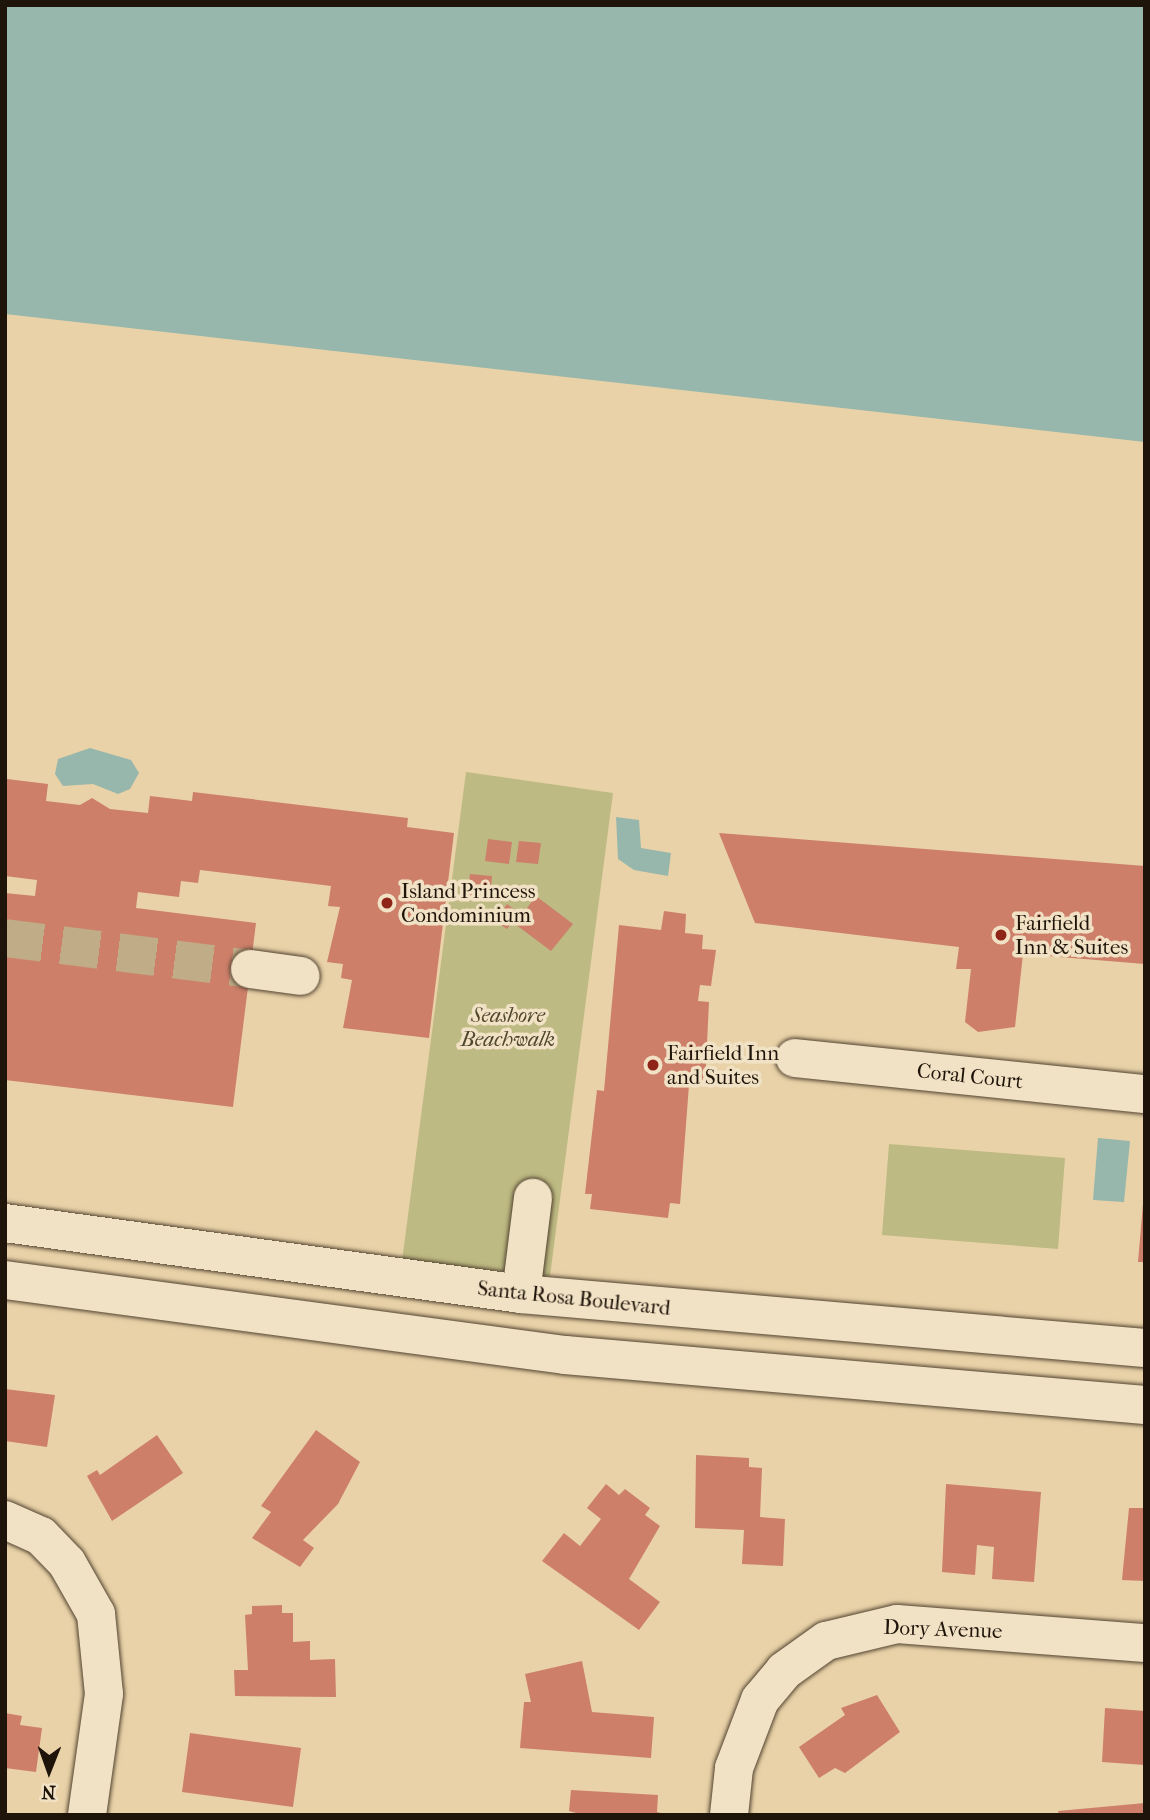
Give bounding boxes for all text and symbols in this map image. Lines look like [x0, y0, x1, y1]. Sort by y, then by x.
place label: Island Princess Condominium [401, 878, 535, 928]
marker: Island Princess Condominium [379, 895, 395, 911]
place label: Fairfield Inn & Suites [1015, 910, 1128, 960]
marker: Fairfield Inn & Suites [993, 927, 1009, 943]
park label: Seashore Beachwalk [461, 1002, 555, 1052]
place label: Fairfield Inn and Suites [667, 1040, 779, 1090]
marker: Fairfield Inn and Suites [645, 1057, 661, 1073]
street label: Coral Court [916, 1058, 1024, 1094]
street label: Santa Rosa Boulevard [476, 1275, 672, 1321]
street label: Dory Avenue [883, 1614, 1003, 1644]
north arrow [14, 1736, 84, 1806]
text: N [41, 1781, 56, 1803]

